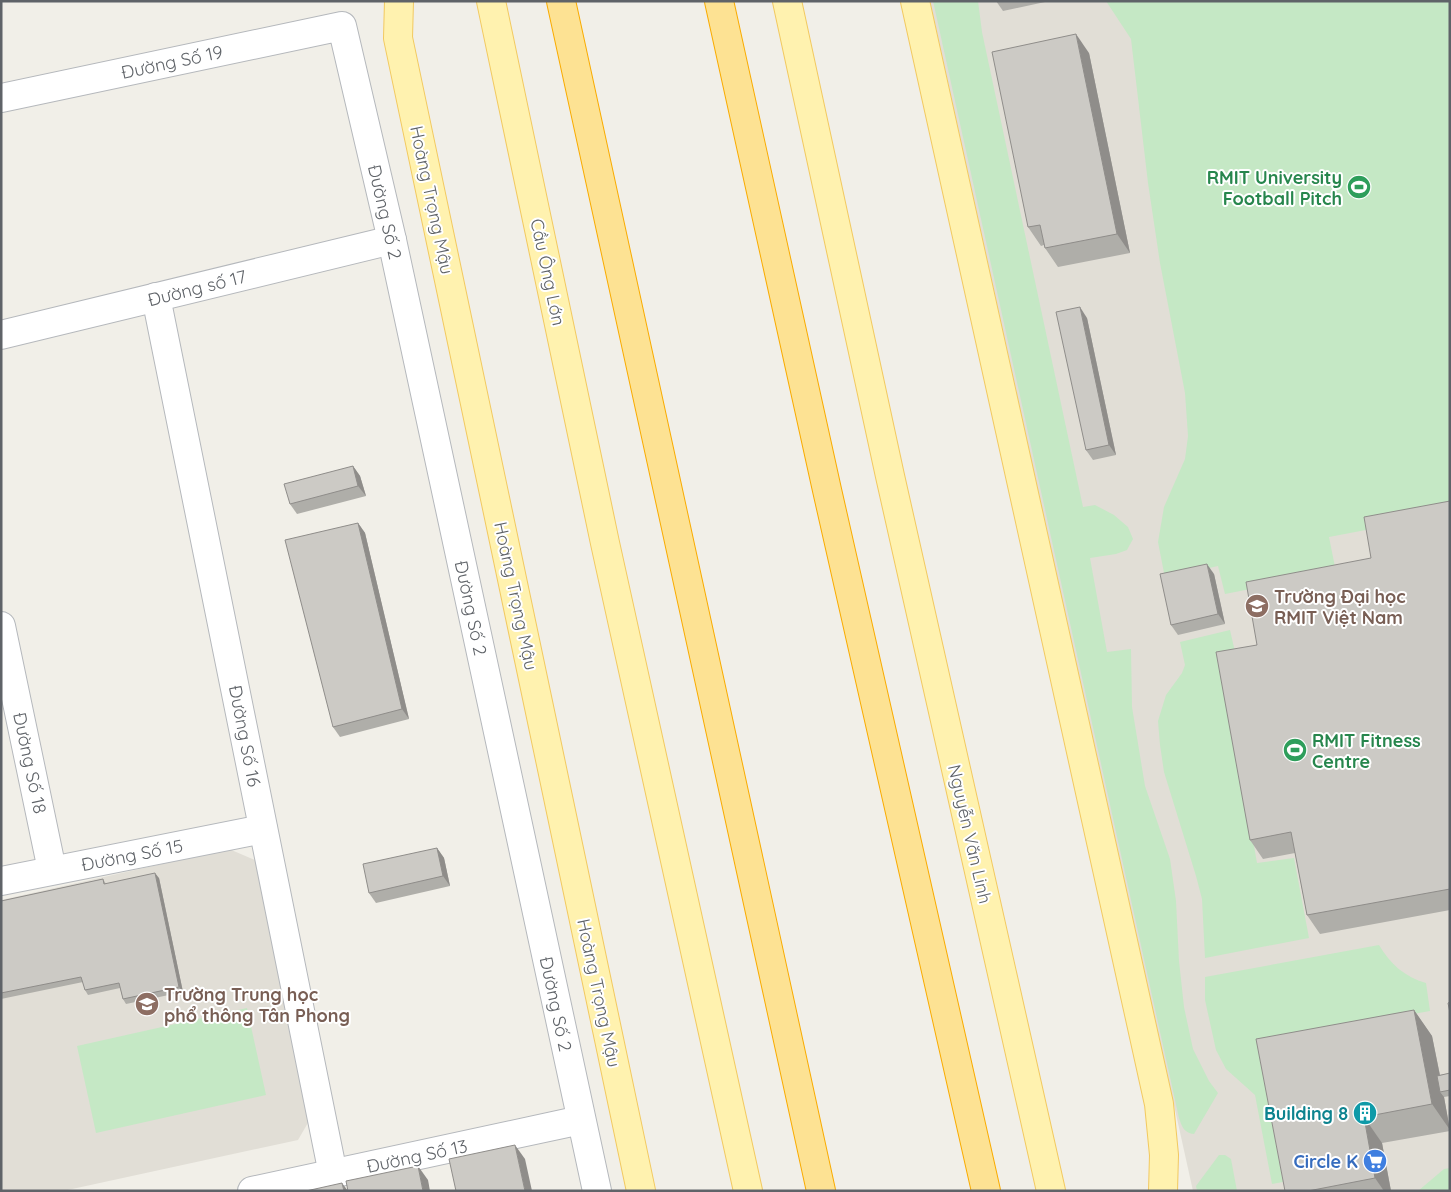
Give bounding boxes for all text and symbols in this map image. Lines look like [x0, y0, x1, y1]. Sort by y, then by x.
street label: Đường Số 19 [119, 40, 225, 84]
street label: Hoàng Trọng Mậu [405, 124, 459, 276]
street label: Đường Số 2 [363, 162, 407, 262]
place label: RMIT University Football Pitch [1207, 166, 1342, 210]
sports icon: RMIT University Football Pitch [1346, 174, 1372, 200]
street label: Cầu Ông Lớn [525, 216, 571, 328]
street label: Đường số 17 [145, 265, 249, 311]
street label: Hoàng Trọng Mậu [489, 520, 543, 672]
street label: Đường Số 2 [450, 558, 492, 658]
place label: Trường Đại học RMIT Việt Nam [1274, 585, 1406, 629]
school or university icon: Trường Đại học RMIT Việt Nam [1244, 593, 1270, 619]
street label: Đường Số 16 [224, 683, 266, 789]
street label: Đường Số 18 [8, 710, 52, 816]
place label: RMIT Fitness Centre [1312, 729, 1421, 773]
sports icon: RMIT Fitness Centre [1282, 737, 1308, 763]
street label: Nguyễn Văn Linh [943, 762, 997, 906]
street label: Đường Số 15 [79, 834, 185, 876]
street label: Hoàng Trọng Mậu [572, 917, 626, 1069]
street label: Đường Số 2 [535, 954, 577, 1054]
place label: Trường Trung học phổ thông Tân Phong [164, 983, 350, 1027]
school or university icon: Trường Trung học phổ thông Tân Phong [134, 991, 160, 1017]
building icon: Building 8 [1352, 1100, 1378, 1126]
place label: Building 8 [1264, 1102, 1348, 1125]
street label: Đường Số 13 [364, 1134, 470, 1178]
supermarket icon: Circle K [1362, 1148, 1388, 1174]
place label: Circle K [1294, 1150, 1358, 1173]

